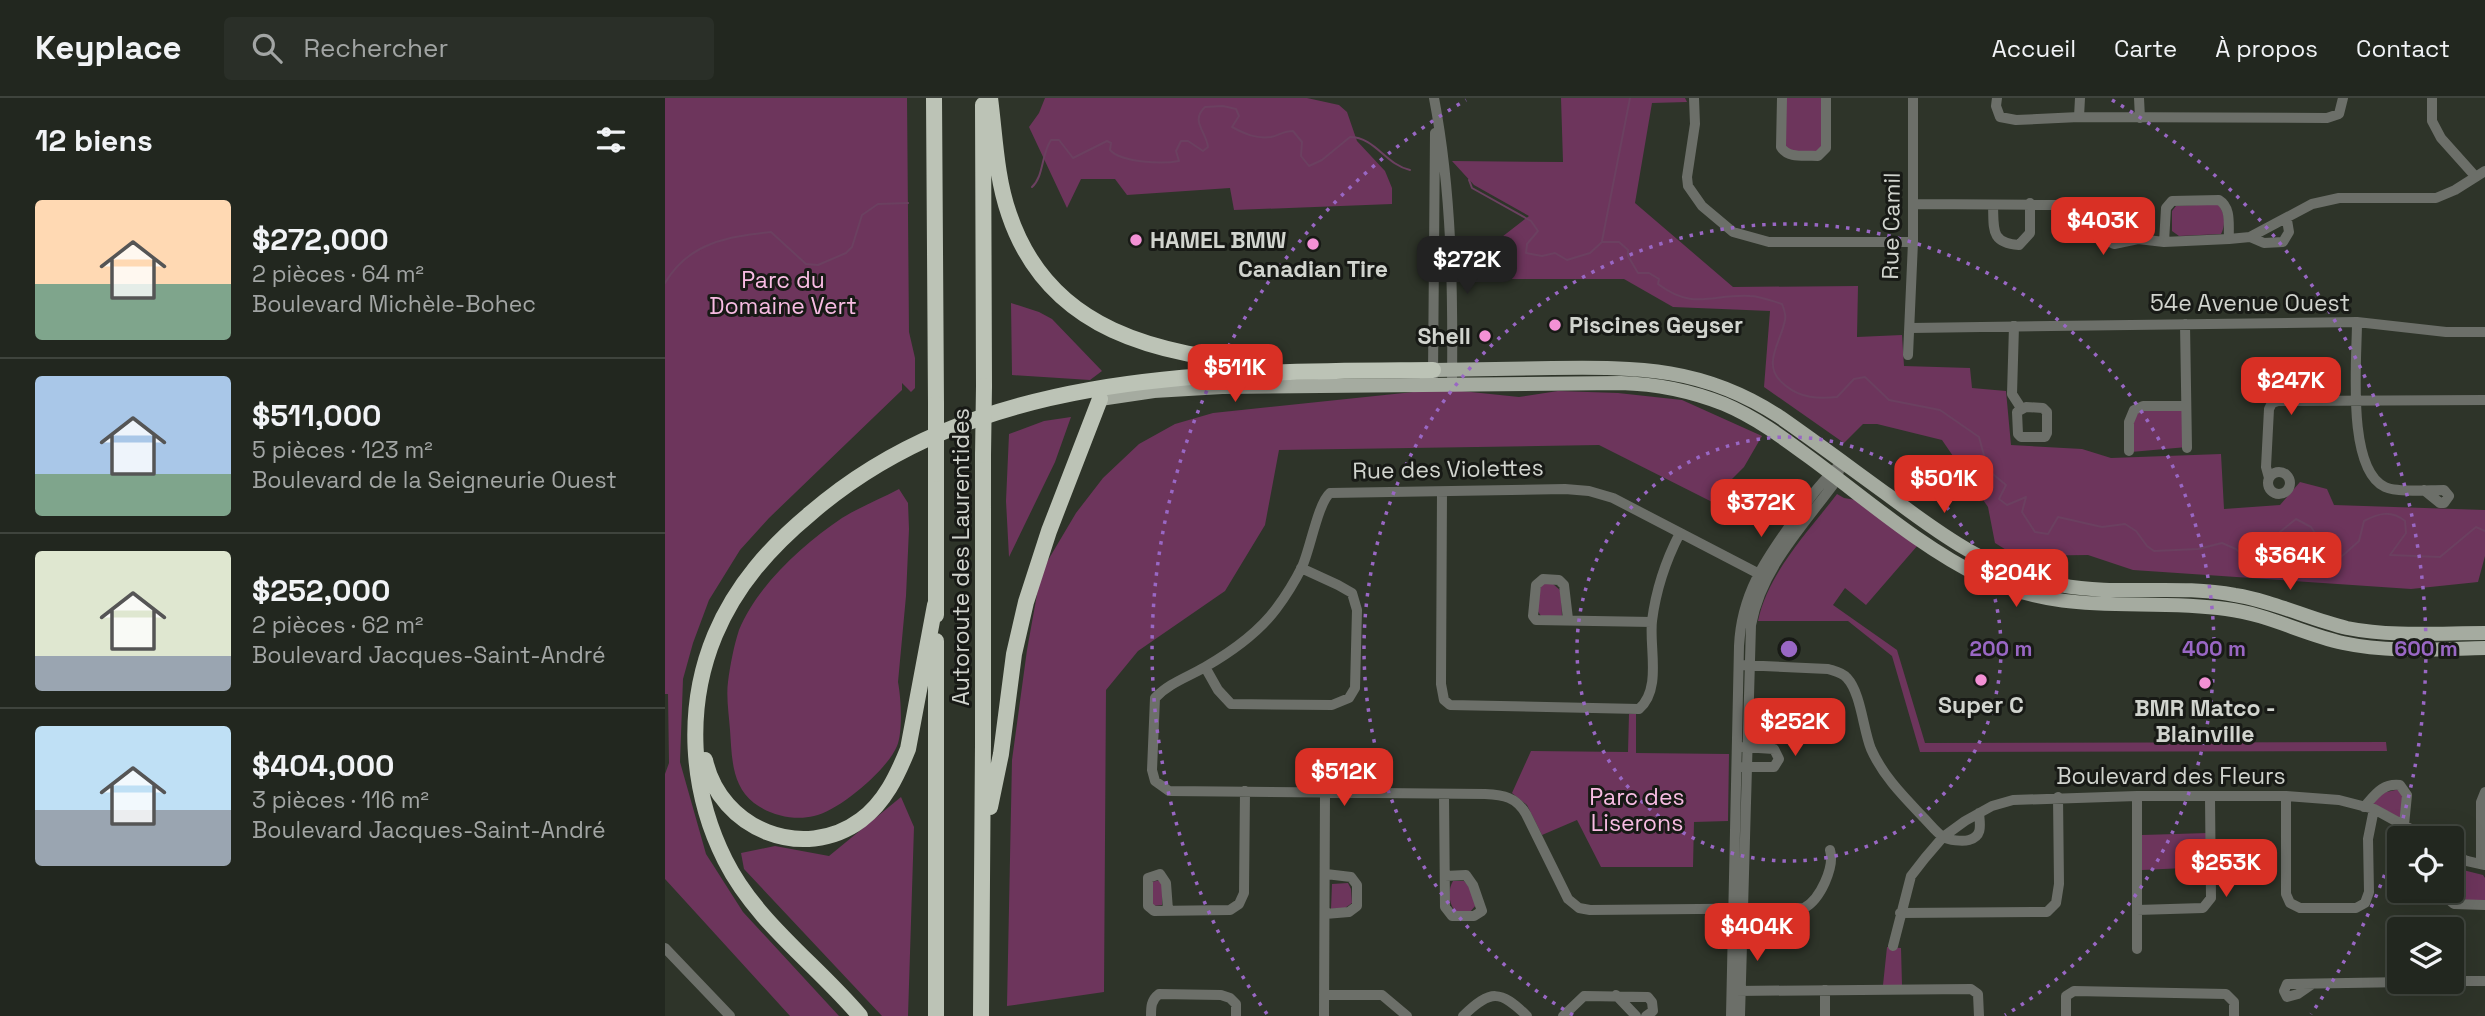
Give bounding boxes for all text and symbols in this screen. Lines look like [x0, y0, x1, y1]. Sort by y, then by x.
search box [224, 17, 714, 80]
text: Keyplace [35, 27, 182, 69]
icon: search [248, 29, 286, 67]
text: Rechercher [304, 31, 448, 65]
text: Accueil [1992, 33, 2076, 64]
text: Carte [2114, 33, 2177, 64]
text: À propos [2215, 33, 2318, 64]
text: Contact [2356, 33, 2450, 64]
text: 12 biens [35, 121, 153, 160]
icon: filters [592, 121, 630, 159]
street label: Rue Camil [1875, 172, 1907, 280]
pin: $403K [2054, 198, 2152, 257]
text: $403K [2067, 205, 2139, 235]
text: $272,000 [252, 220, 389, 259]
place label: HAMEL BMW [1150, 225, 1287, 255]
icon: home [91, 228, 175, 312]
marker: HAMEL BMW [1128, 232, 1144, 248]
marker: Canadian Tire [1305, 236, 1321, 252]
pin: $272K [1418, 236, 1516, 296]
text: $272K [1433, 244, 1501, 274]
place label: Canadian Tire [1238, 254, 1388, 284]
text: 2 pièces · 64 m² [252, 259, 424, 289]
park label: Parc du Domaine Vert [709, 265, 857, 321]
street label: 54e Avenue Ouest [2150, 288, 2350, 318]
text: Boulevard Michèle-Bohec [252, 289, 536, 319]
place label: Piscines Geyser [1569, 310, 1743, 340]
marker: Piscines Geyser [1547, 317, 1563, 333]
place label: Shell [1417, 321, 1471, 351]
marker: Shell [1477, 328, 1493, 344]
pin: $511K [1186, 344, 1284, 404]
text: $511K [1204, 352, 1266, 382]
pin: $247K [2242, 358, 2340, 417]
text: $247K [2257, 365, 2325, 395]
text: $511,000 [252, 396, 382, 435]
icon: home [91, 404, 175, 488]
street label: Autoroute des Laurentides [946, 408, 976, 706]
text: 5 pièces · 123 m² [252, 435, 433, 465]
street label: Rue des Violettes [1352, 452, 1544, 486]
pin: $501K [1895, 456, 1993, 515]
text: $501K [1910, 463, 1978, 493]
text: Boulevard de la Seigneurie Ouest [252, 465, 617, 495]
pin: $372K [1712, 480, 1810, 539]
text: $372K [1727, 487, 1795, 517]
pin: $364K [2241, 532, 2339, 592]
text: $364K [2254, 540, 2326, 570]
pin: $204K [1967, 550, 2065, 609]
text: $204K [1980, 557, 2052, 587]
text: $252,000 [252, 571, 390, 610]
icon: home [91, 579, 175, 663]
text: 2 pièces · 62 m² [252, 610, 423, 640]
text: 200 m [1970, 635, 2032, 662]
text: 400 m [2182, 635, 2246, 662]
text: 600 m [2394, 635, 2458, 662]
centre of rings [1777, 637, 1801, 661]
text: Boulevard Jacques-Saint-André [252, 640, 606, 670]
marker: Super C [1973, 672, 1989, 688]
marker: BMR Matco - Blainville [2197, 675, 2213, 691]
place label: Super C [1938, 690, 2024, 720]
place label: BMR Matco - Blainville [2134, 693, 2276, 749]
pin: $252K [1746, 698, 1844, 758]
text: $252K [1760, 706, 1830, 736]
text: $404,000 [252, 746, 395, 785]
pin: $512K [1295, 748, 1393, 808]
icon: home [91, 754, 175, 838]
text: $512K [1311, 756, 1377, 786]
street label: Boulevard des Fleurs [2056, 761, 2286, 791]
park label: Parc des Liserons [1589, 782, 1685, 838]
text: 3 pièces · 116 m² [252, 785, 429, 815]
text: Boulevard Jacques-Saint-André [252, 815, 606, 845]
map controls [2387, 826, 2464, 994]
button: locate [2387, 826, 2464, 903]
pin: $253K [2177, 840, 2275, 899]
text: $253K [2191, 847, 2261, 877]
pin: $404K [1708, 904, 1806, 963]
text: $404K [1721, 911, 1793, 941]
button: layers [2387, 917, 2464, 994]

